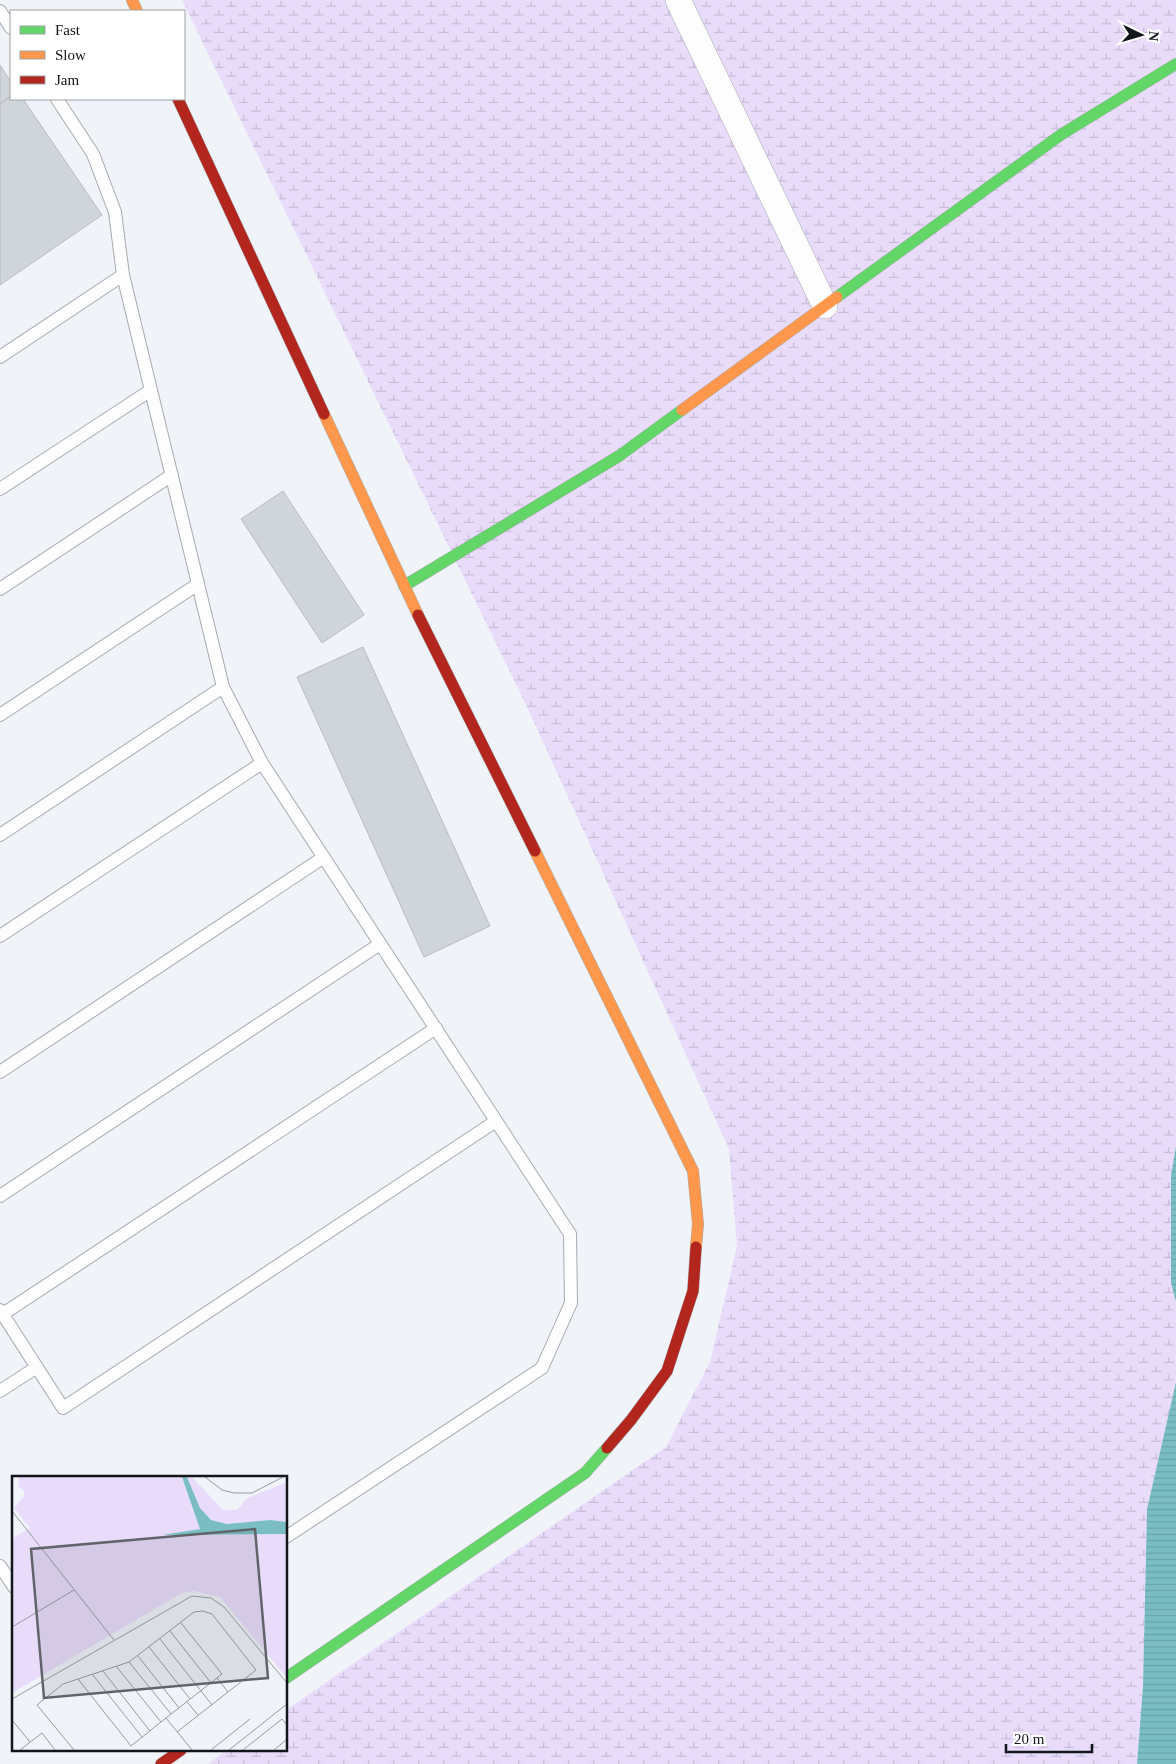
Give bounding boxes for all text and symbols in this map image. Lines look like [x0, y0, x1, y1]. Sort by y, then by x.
legend [10, 10, 185, 100]
north arrow [1116, 10, 1166, 60]
text: Fast [55, 22, 81, 38]
text: N [1146, 30, 1161, 42]
text: Slow [55, 47, 86, 63]
text: Jam [55, 72, 79, 88]
inset map [12, 1476, 288, 1752]
scale bar [1006, 1722, 1092, 1754]
text: 20 m [1014, 1731, 1045, 1747]

